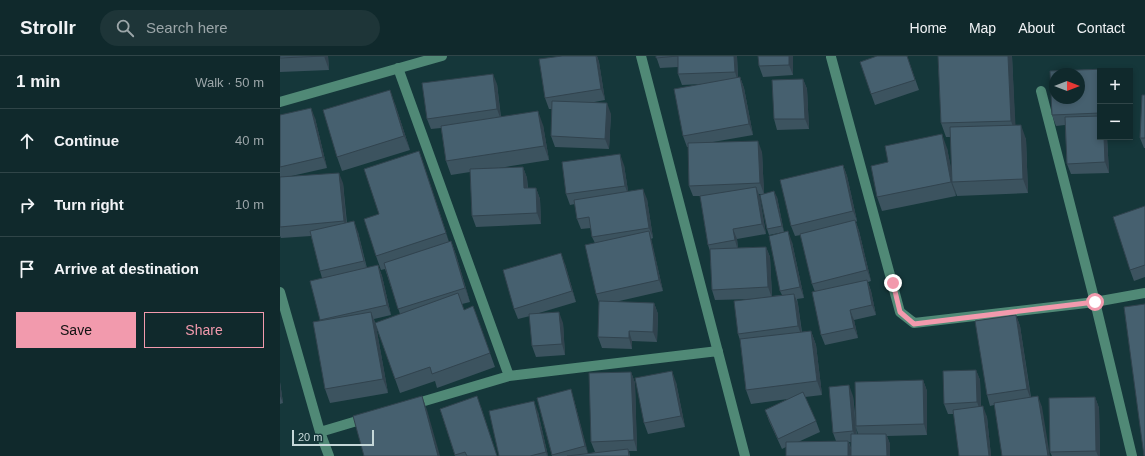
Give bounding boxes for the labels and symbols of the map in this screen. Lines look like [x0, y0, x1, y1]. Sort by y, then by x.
north arrow [1049, 68, 1085, 104]
route end [884, 274, 902, 292]
route start [1086, 293, 1104, 311]
scale bar [292, 428, 374, 447]

